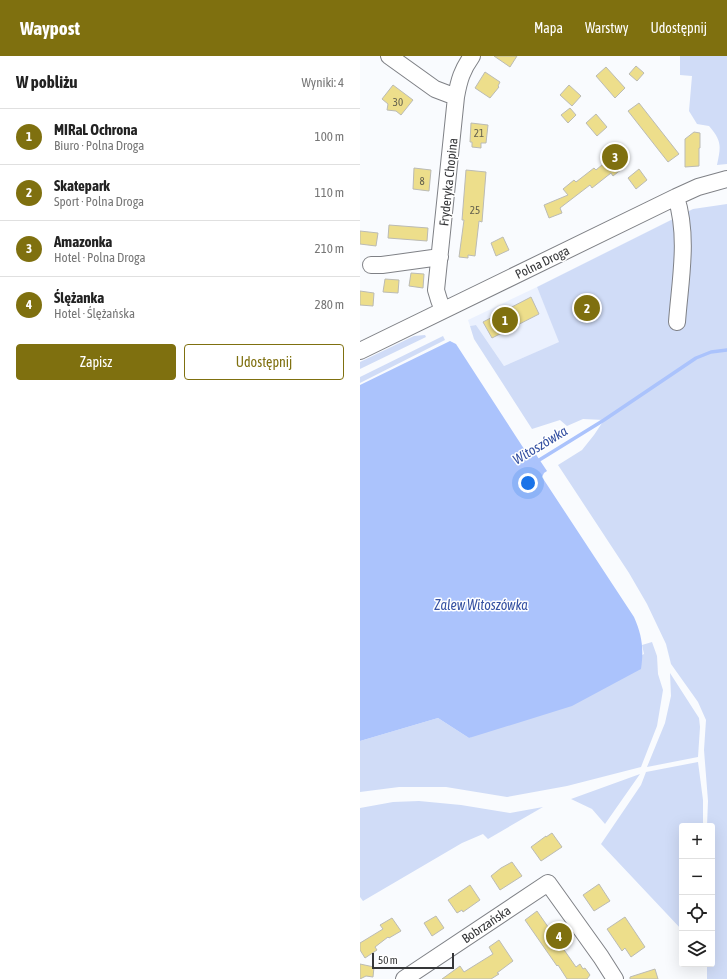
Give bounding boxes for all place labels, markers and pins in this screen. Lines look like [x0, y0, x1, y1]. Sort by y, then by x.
pin: 3 [602, 142, 628, 172]
pin: 2 [574, 293, 600, 323]
pin: 1 [492, 305, 518, 335]
pin: 4 [546, 921, 572, 951]

